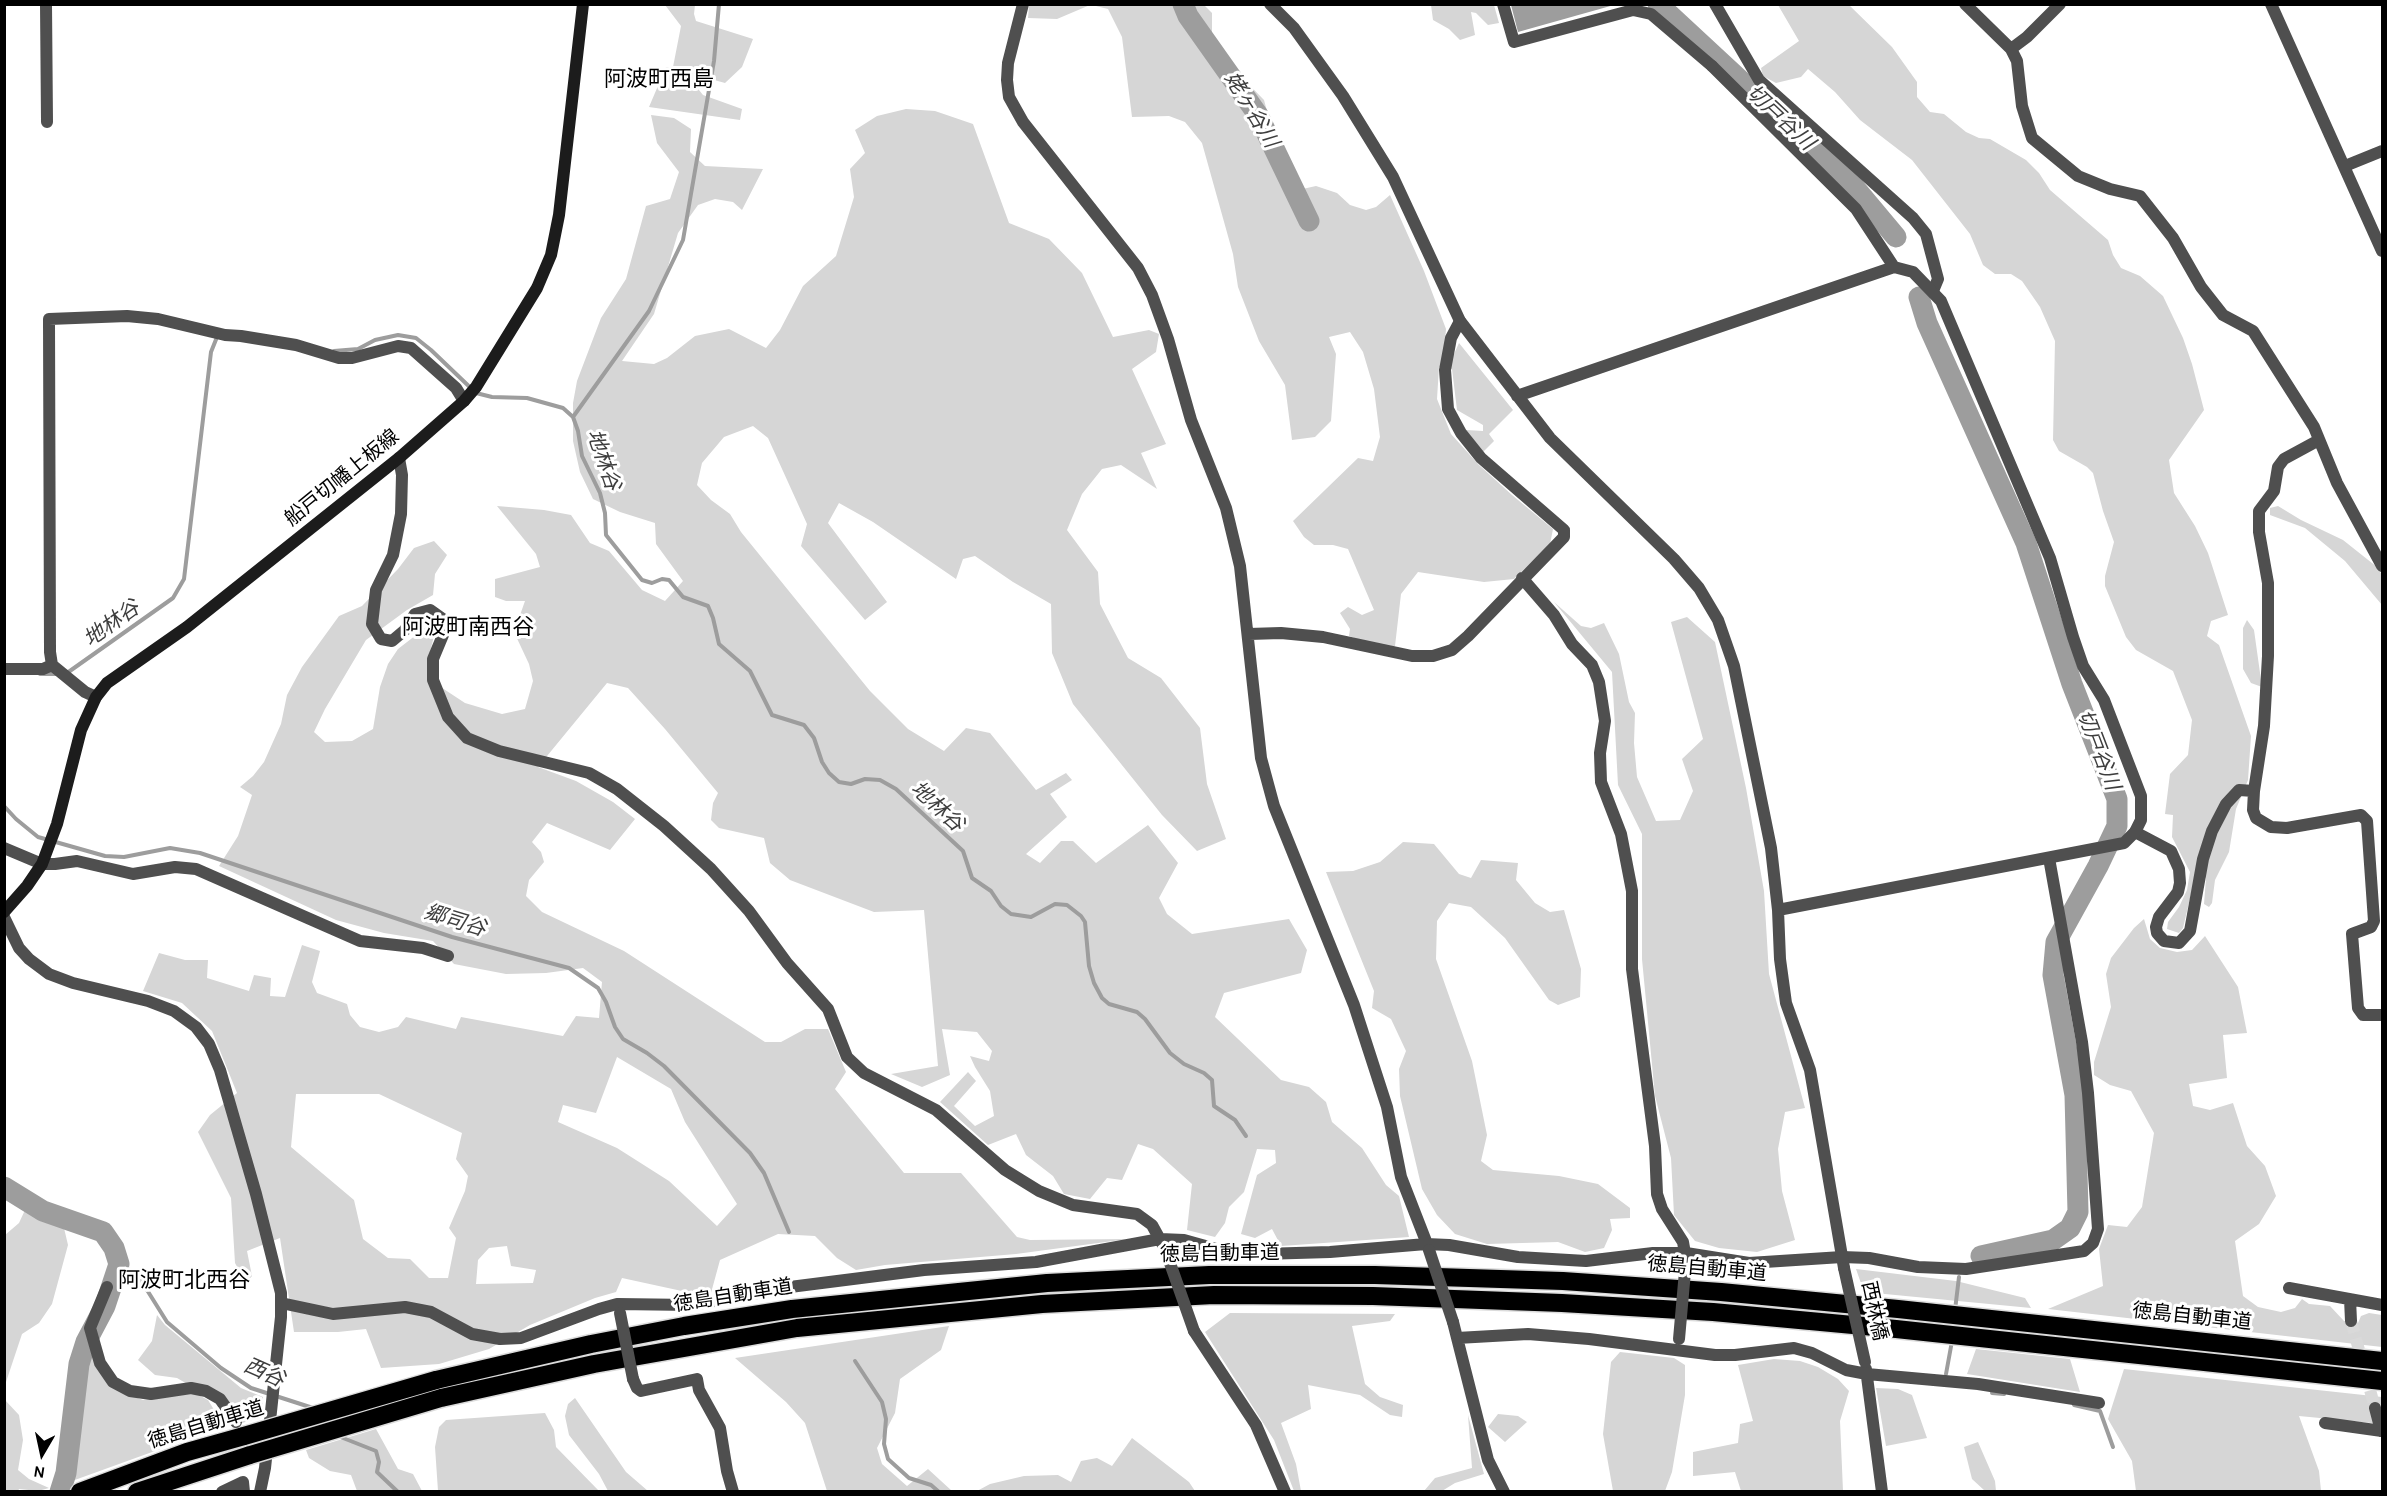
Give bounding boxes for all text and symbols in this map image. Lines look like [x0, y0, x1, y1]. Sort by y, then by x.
district label: 阿波町西島 [604, 67, 714, 93]
water label: 姥ヶ谷川 [1219, 68, 1283, 152]
water label: 切戸谷川 [1741, 80, 1819, 156]
street label: 船戸切幡上板線 [280, 425, 404, 531]
water label: 地林谷 [581, 426, 625, 494]
water label: 地林谷 [79, 595, 145, 653]
district label: 阿波町南西谷 [402, 615, 534, 641]
water label: 切戸谷川 [2071, 706, 2125, 794]
water label: 地林谷 [905, 777, 969, 837]
water label: 郷司谷 [421, 900, 489, 942]
street label: 徳島自動車道 [1160, 1241, 1280, 1267]
street label: 徳島自動車道 [1646, 1252, 1768, 1286]
district label: 阿波町北西谷 [118, 1268, 250, 1294]
street label: 徳島自動車道 [672, 1275, 794, 1317]
street label: 西林橋 [1856, 1279, 1892, 1343]
street label: 徳島自動車道 [2131, 1299, 2253, 1335]
water label: 西谷 [240, 1353, 288, 1393]
street label: 徳島自動車道 [145, 1396, 267, 1454]
north arrow [12, 1424, 72, 1484]
text: N [32, 1462, 46, 1483]

